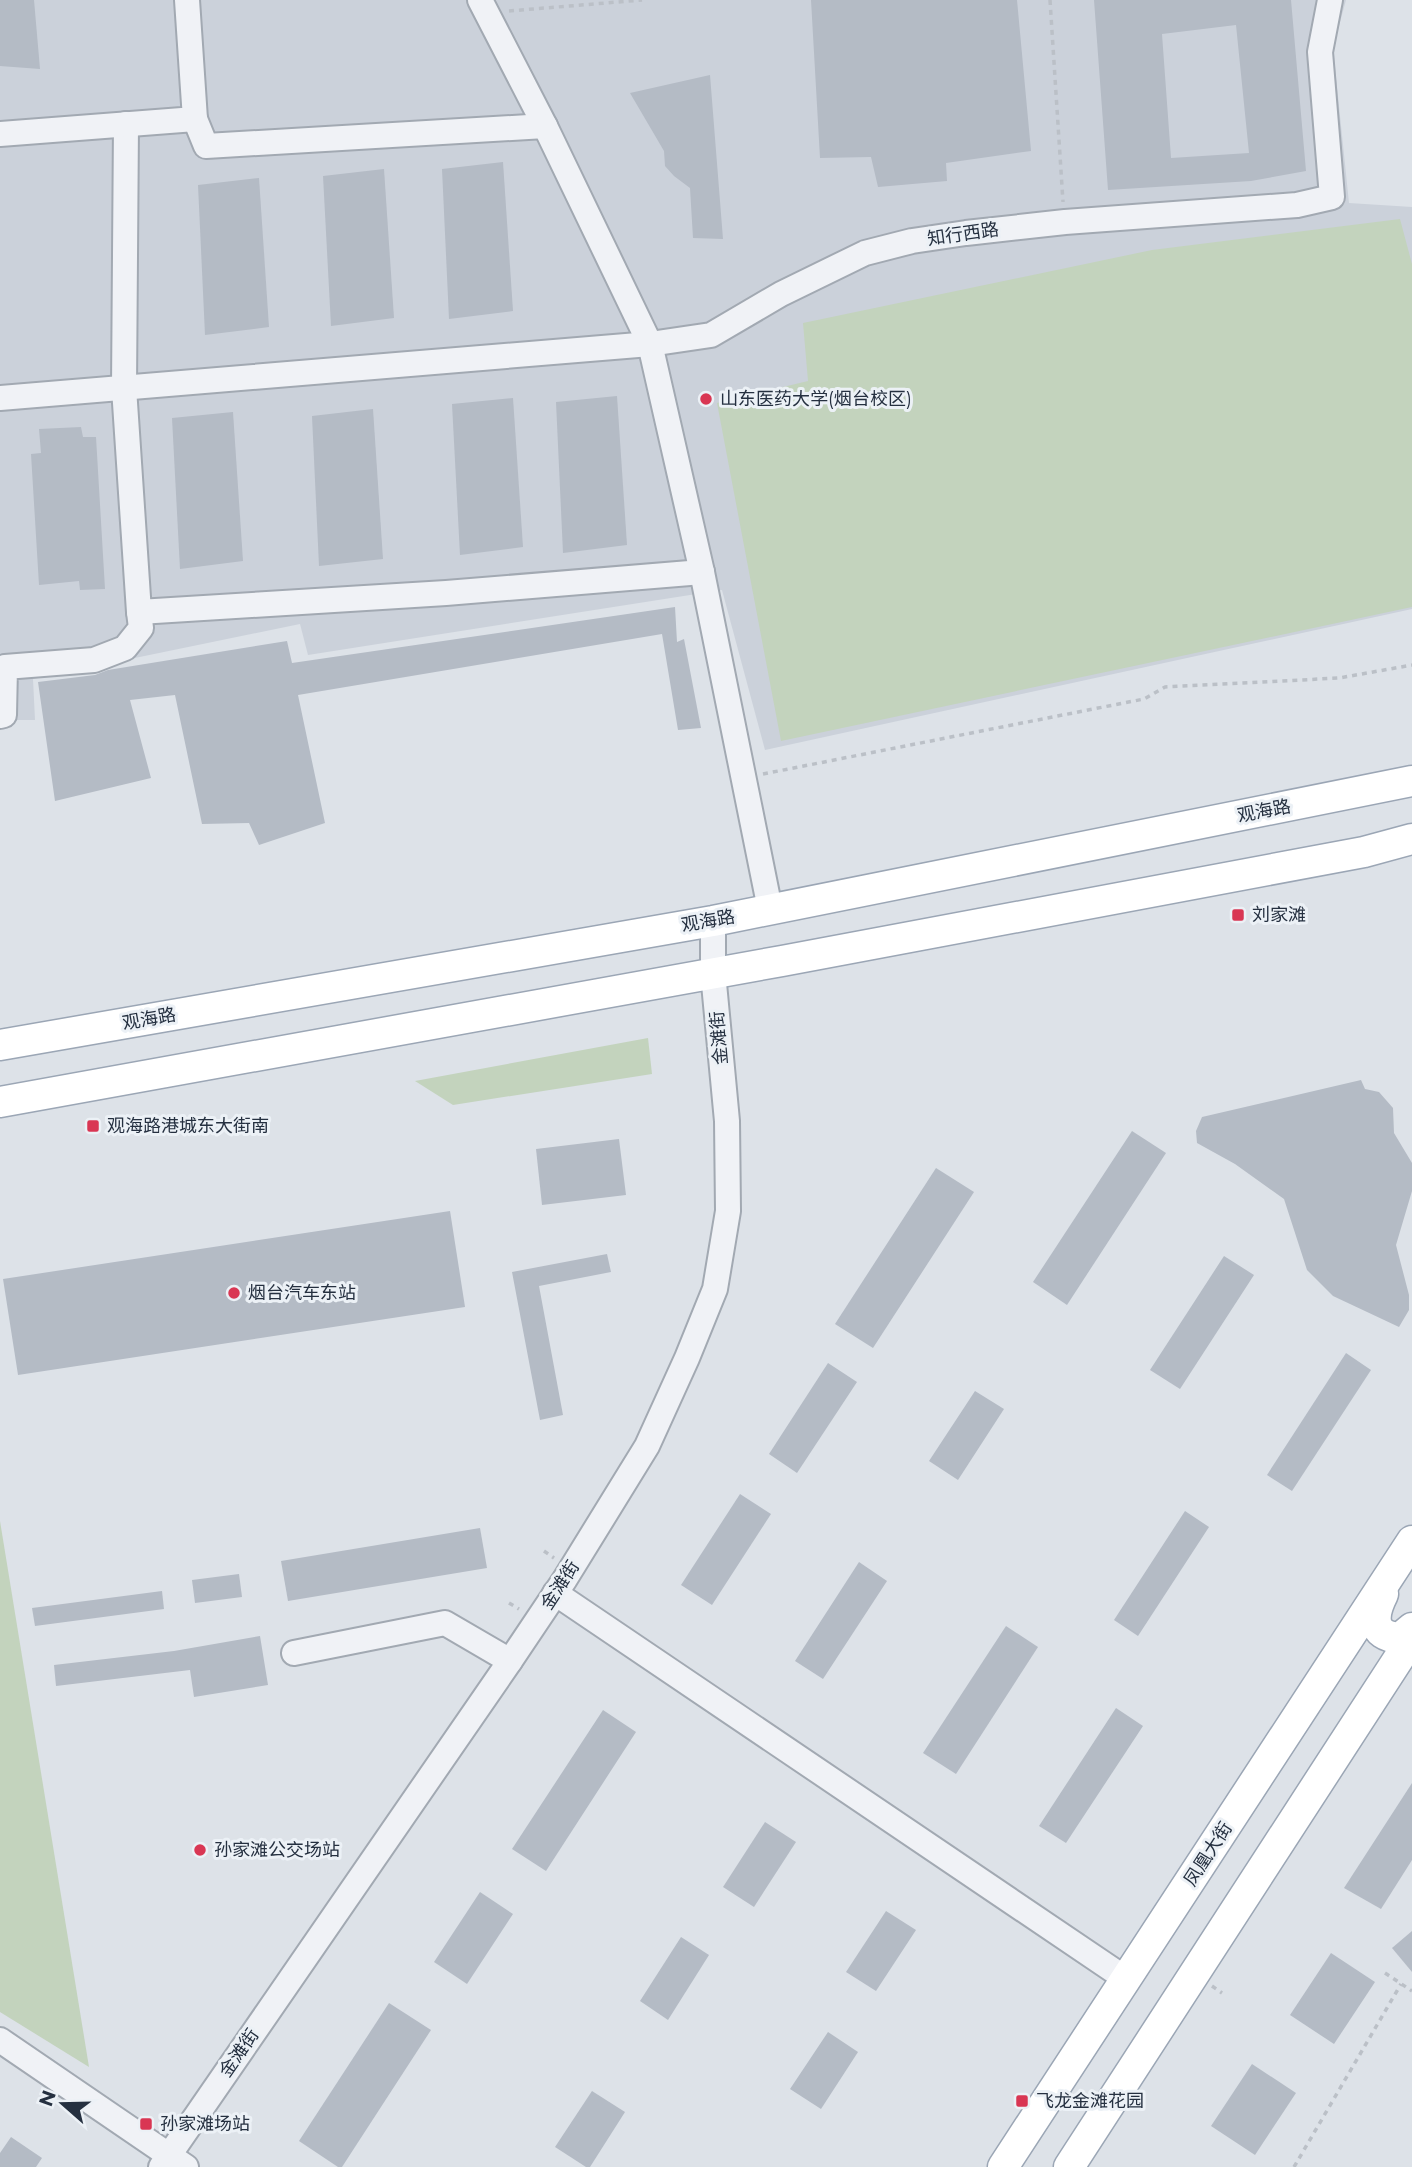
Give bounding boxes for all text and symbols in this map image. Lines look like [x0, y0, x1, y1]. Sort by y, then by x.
street label: 知行西路 [926, 218, 1000, 250]
place label: 山东医药大学(烟台校区) [720, 388, 912, 410]
marker: 山东医药大学(烟台校区) [698, 391, 714, 407]
street label: 观海路 [1235, 795, 1293, 827]
place label: 刘家滩 [1252, 904, 1306, 926]
street label: 观海路 [680, 905, 736, 937]
marker: 刘家滩 [1230, 907, 1246, 923]
street label: 观海路 [121, 1003, 177, 1035]
street label: 金滩街 [706, 1010, 732, 1066]
place label: 观海路港城东大街南 [107, 1115, 269, 1137]
marker: 观海路港城东大街南 [85, 1118, 101, 1134]
place label: 烟台汽车东站 [248, 1282, 356, 1304]
marker: 烟台汽车东站 [226, 1285, 242, 1301]
street label: 金滩街 [536, 1556, 584, 1614]
street label: 凤凰大街 [1179, 1818, 1237, 1890]
place label: 孙家滩公交场站 [214, 1839, 340, 1861]
marker: 孙家滩公交场站 [192, 1842, 208, 1858]
street label: 金滩街 [215, 2025, 263, 2081]
north arrow [28, 2069, 98, 2139]
text: N [34, 2087, 61, 2110]
place label: 飞龙金滩花园 [1036, 2090, 1144, 2112]
marker: 飞龙金滩花园 [1014, 2093, 1030, 2109]
place label: 孙家滩场站 [160, 2113, 250, 2135]
marker: 孙家滩场站 [138, 2116, 154, 2132]

